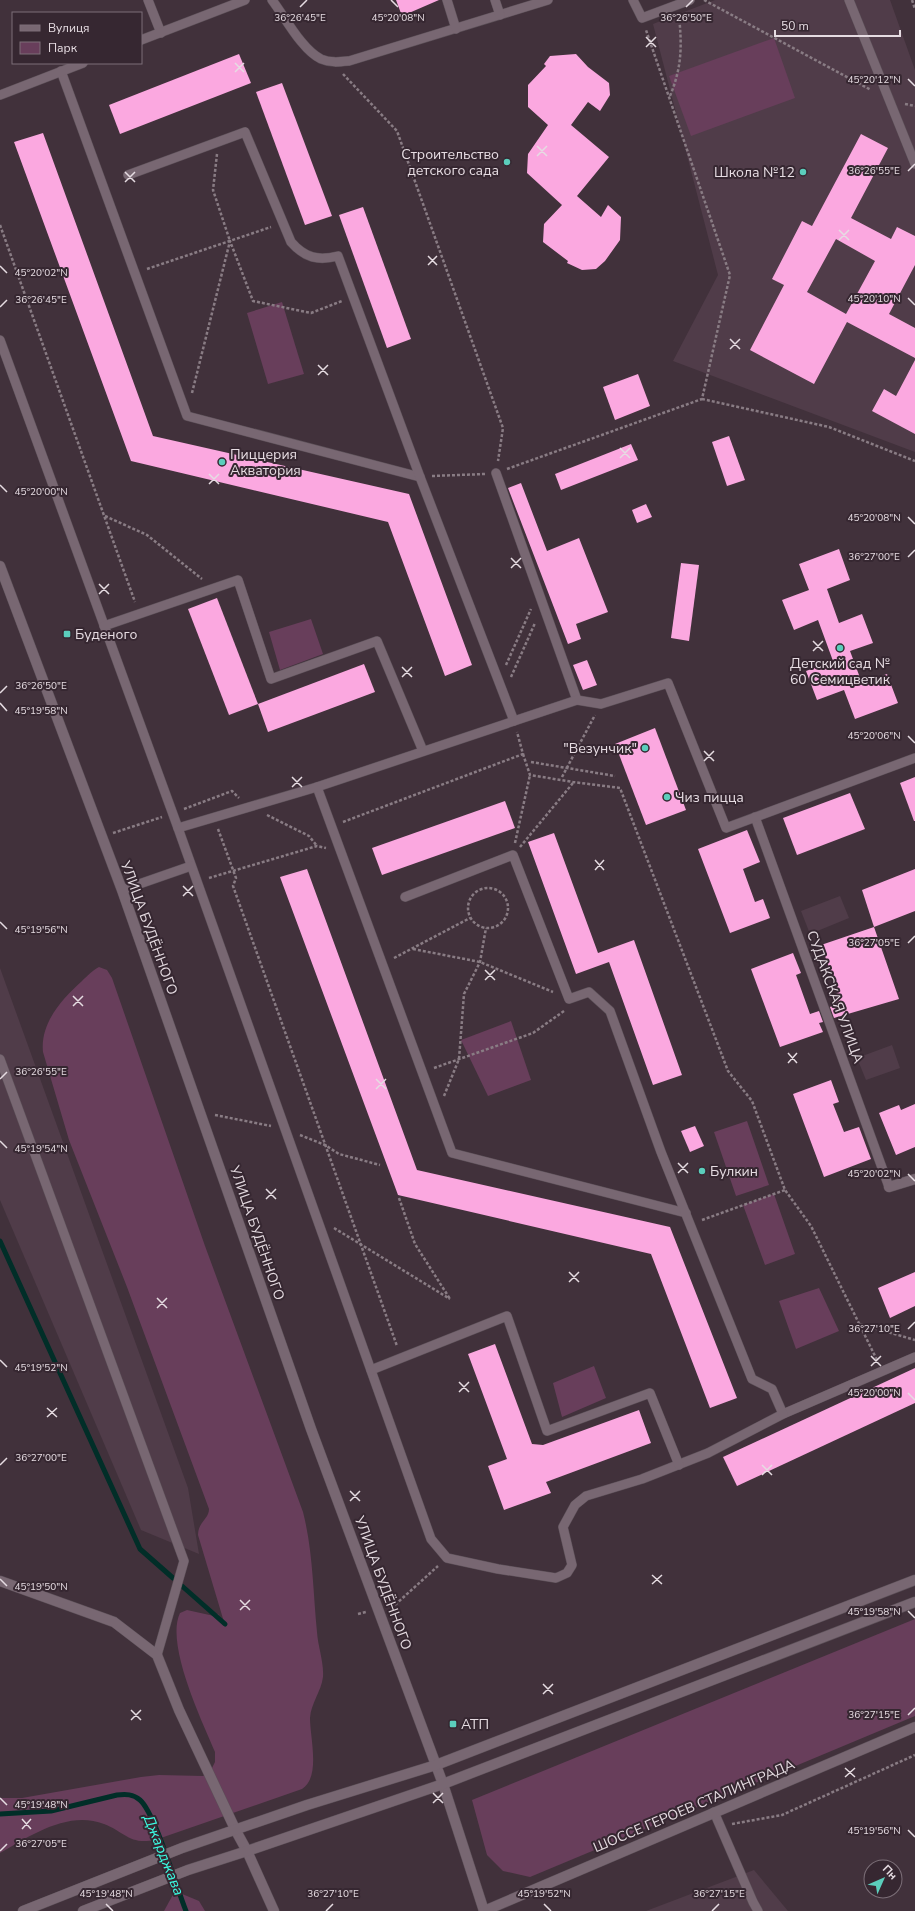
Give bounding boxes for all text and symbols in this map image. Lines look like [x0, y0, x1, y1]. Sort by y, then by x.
text: 36°26'45"E [274, 11, 326, 25]
text: 45°20'08"N [371, 11, 425, 25]
text: 36°26'50"E [660, 11, 712, 25]
legend [12, 12, 142, 64]
scale bar [775, 12, 900, 38]
text: 50 m [781, 18, 809, 34]
text: Вулиця [48, 20, 90, 36]
text: Парк [48, 40, 78, 56]
text: 45°20'12"N [847, 73, 901, 87]
place label: Строительство детского сада [401, 145, 499, 180]
marker: Строительство детского сада [502, 157, 512, 167]
place label: Школа №12 [714, 163, 795, 182]
text: 36°26'55"E [848, 164, 900, 178]
marker: Школа №12 [798, 167, 808, 177]
text: 45°20'02"N [14, 266, 68, 280]
text: 45°20'10"N [847, 292, 901, 306]
text: 36°26'45"E [15, 293, 67, 307]
place label: Пиццерия Акватория [230, 445, 301, 480]
marker: Пиццерия Акватория [217, 457, 227, 467]
text: 45°20'00"N [14, 485, 68, 499]
text: 45°20'08"N [847, 511, 901, 525]
text: 36°27'00"E [848, 550, 900, 564]
place label: Буденого [75, 625, 138, 644]
marker: Буденого [62, 629, 72, 639]
marker: Детский сад № 60 Семицветик [835, 643, 845, 653]
place label: Детский сад № 60 Семицветик [790, 654, 891, 689]
text: 36°26'50"E [15, 679, 67, 693]
text: 45°19'58"N [14, 704, 68, 718]
text: 45°20'06"N [847, 729, 901, 743]
place label: "Везунчик" [563, 739, 637, 758]
marker: "Везунчик" [640, 743, 650, 753]
place label: Чиз пицца [675, 788, 744, 807]
marker: Чиз пицца [662, 792, 672, 802]
street label: УЛИЦА БУДЁННОГО [116, 857, 182, 998]
text: 45°19'56"N [14, 923, 68, 937]
street label: СУДАКСКАЯ УЛИЦА [802, 928, 868, 1066]
text: 36°27'05"E [848, 936, 900, 950]
text: 36°26'55"E [15, 1065, 67, 1079]
text: 45°19'54"N [14, 1142, 68, 1156]
street label: УЛИЦА БУДЁННОГО [225, 1162, 289, 1303]
place label: Булкин [710, 1162, 758, 1181]
marker: Булкин [697, 1166, 707, 1176]
text: 45°20'02"N [847, 1167, 901, 1181]
text: 36°27'10"E [848, 1322, 900, 1336]
text: 45°19'52"N [14, 1361, 68, 1375]
text: 45°20'00"N [847, 1386, 901, 1400]
text: 36°27'00"E [15, 1451, 67, 1465]
street label: УЛИЦА БУДЁННОГО [350, 1512, 416, 1653]
text: 45°19'50"N [14, 1580, 68, 1594]
text: 45°19'58"N [847, 1605, 901, 1619]
text: 36°27'15"E [848, 1708, 900, 1722]
place label: АТП [461, 1715, 489, 1734]
marker: АТП [448, 1719, 458, 1729]
street label: ШОССЕ ГЕРОЕВ СТАЛИНГРАДА [590, 1755, 798, 1857]
text: 45°19'48"N [14, 1798, 68, 1812]
water label: Джарджава [138, 1811, 189, 1898]
text: 45°19'56"N [847, 1824, 901, 1838]
text: 36°27'05"E [15, 1837, 67, 1851]
north arrow [863, 1859, 903, 1899]
text: Пн [879, 1862, 900, 1883]
text: 45°19'48"N [79, 1887, 133, 1901]
text: 36°27'10"E [307, 1887, 359, 1901]
text: 45°19'52"N [517, 1887, 571, 1901]
text: 36°27'15"E [693, 1887, 745, 1901]

